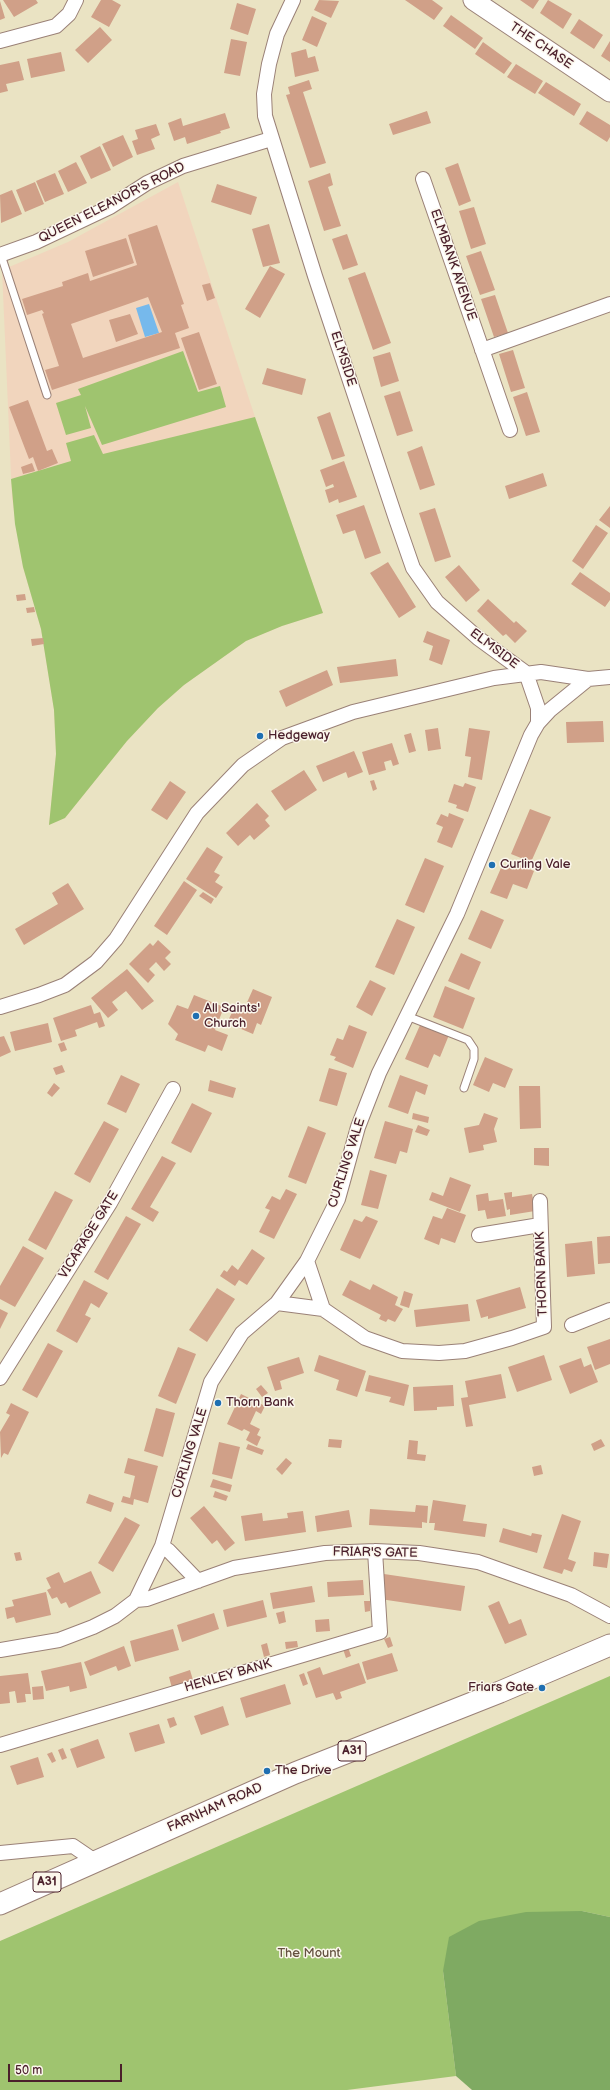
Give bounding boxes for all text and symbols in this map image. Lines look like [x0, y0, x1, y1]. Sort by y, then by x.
street label: THE CHASE [507, 19, 575, 73]
street label: QUEEN ELEANOR'S ROAD [36, 159, 188, 247]
street label: ELMBANK AVENUE [427, 207, 479, 323]
street label: ELMSIDE [327, 329, 359, 389]
street label: ELMSIDE [466, 626, 522, 672]
place label: Hedgeway [268, 728, 330, 744]
marker: Hedgeway [255, 731, 265, 741]
place label: Curling Vale [500, 857, 570, 873]
marker: Curling Vale [487, 860, 497, 870]
place label: All Saints' Church [204, 1001, 260, 1032]
marker: All Saints' Church [191, 1011, 201, 1021]
street label: CURLING VALE [325, 1116, 369, 1210]
street label: VICARAGE GATE [56, 1188, 122, 1282]
street label: THORN BANK [533, 1231, 551, 1317]
place label: Thorn Bank [226, 1395, 294, 1411]
marker: Thorn Bank [213, 1398, 223, 1408]
street label: CURLING VALE [169, 1406, 211, 1500]
street label: FRIAR'S GATE [332, 1544, 418, 1562]
street label: HENLEY BANK [183, 1656, 273, 1696]
place label: Friars Gate [468, 1680, 534, 1696]
marker: Friars Gate [537, 1683, 547, 1693]
road number: A31 [338, 1741, 366, 1761]
place label: The Drive [275, 1763, 331, 1779]
marker: The Drive [262, 1766, 272, 1776]
street label: FARNHAM ROAD [165, 1780, 265, 1836]
road number: A31 [33, 1872, 61, 1892]
park label: The Mount [278, 1946, 340, 1962]
scale bar [10, 2056, 124, 2082]
text: 50 m [15, 2063, 42, 2078]

